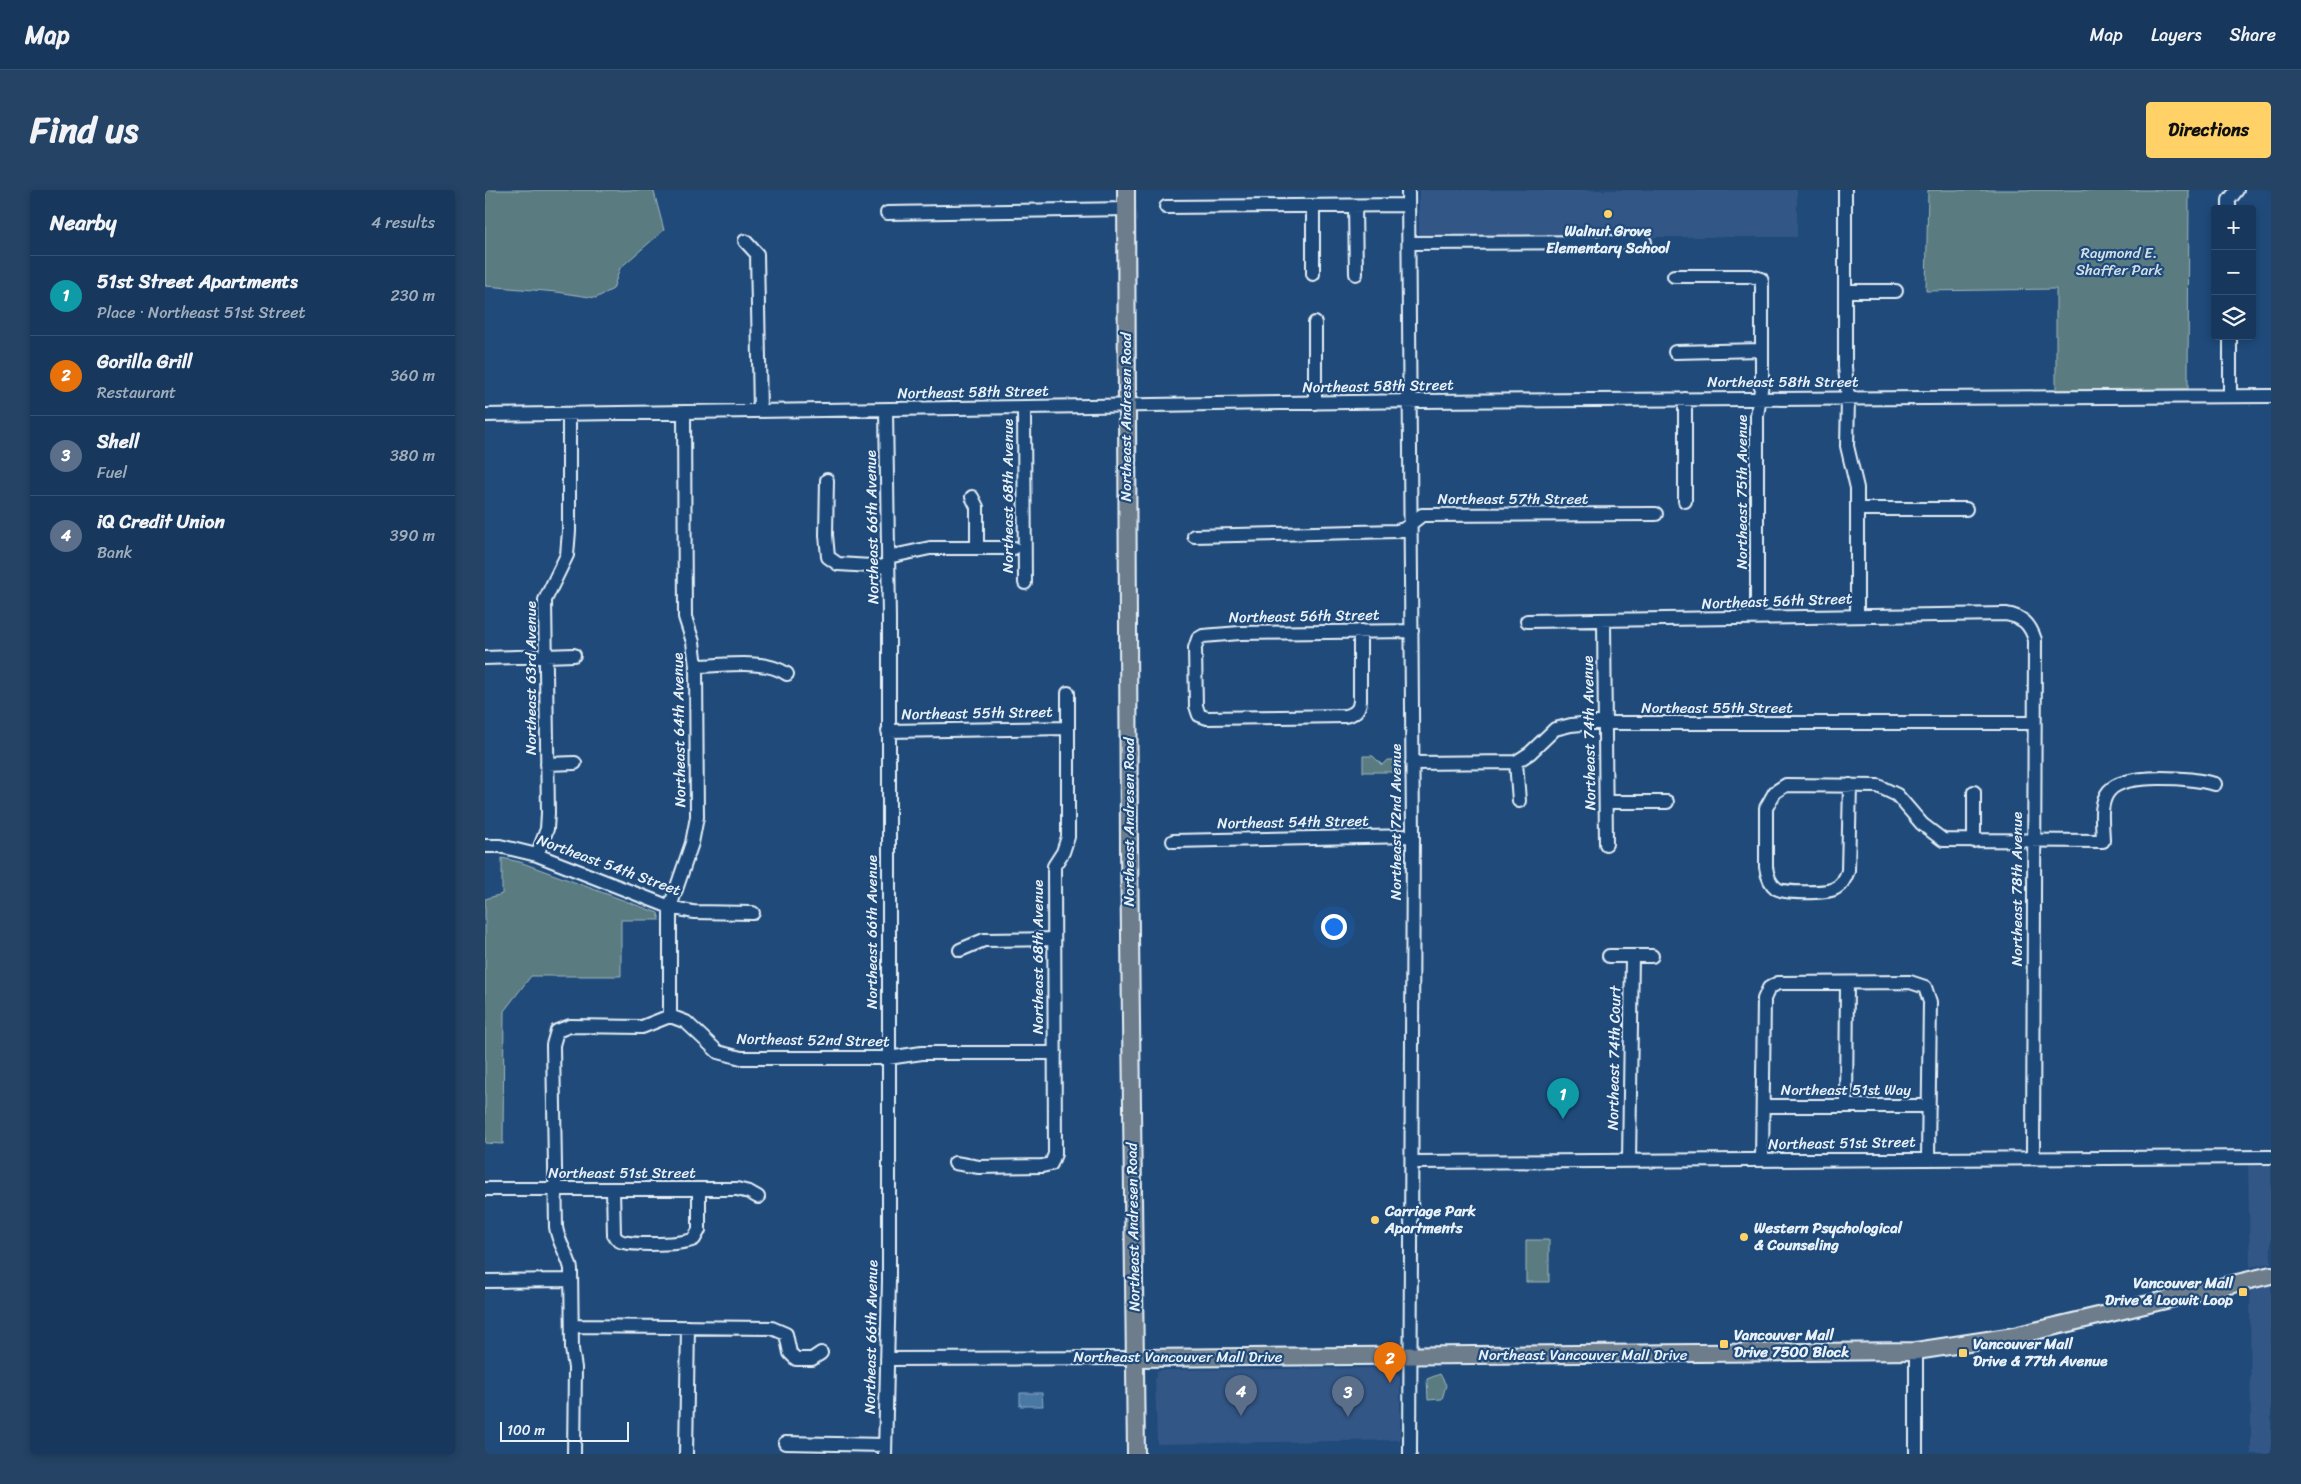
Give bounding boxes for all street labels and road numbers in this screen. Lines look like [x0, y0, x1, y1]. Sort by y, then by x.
street label: Northeast Andresen Road [1113, 332, 1139, 501]
street label: Northeast 58th Street [1707, 369, 1859, 395]
street label: Northeast 58th Street [1302, 372, 1454, 400]
street label: Northeast 58th Street [897, 378, 1049, 406]
street label: Northeast 75th Avenue [1729, 415, 1755, 569]
street label: Northeast 68th Avenue [995, 419, 1021, 573]
street label: Northeast 66th Avenue [858, 450, 886, 604]
street label: Northeast 57th Street [1438, 486, 1589, 512]
street label: Northeast 56th Street [1701, 585, 1853, 617]
street label: Northeast 63rd Avenue [518, 601, 544, 755]
street label: Northeast 56th Street [1228, 602, 1380, 630]
street label: Northeast 64th Avenue [665, 652, 693, 808]
street label: Northeast 74th Avenue [1575, 655, 1603, 811]
street label: Northeast 55th Street [1641, 695, 1793, 721]
street label: Northeast 55th Street [901, 699, 1053, 727]
street label: Northeast Andresen Road [1116, 737, 1142, 906]
street label: Northeast 72nd Avenue [1383, 744, 1409, 900]
street label: Northeast 54th Street [1217, 808, 1369, 836]
street label: Northeast 78th Avenue [2004, 812, 2030, 966]
street label: Northeast 54th Street [533, 827, 685, 903]
street label: Northeast 66th Avenue [859, 855, 885, 1009]
street label: Northeast 68th Avenue [1025, 880, 1051, 1034]
street label: Northeast 74th Court [1600, 985, 1628, 1130]
street label: Northeast 52nd Street [736, 1026, 890, 1054]
street label: Northeast 51st Way [1781, 1077, 1911, 1103]
street label: Northeast 51st Street [1768, 1129, 1916, 1157]
street label: Northeast Andresen Road [1119, 1141, 1147, 1312]
street label: Northeast 51st Street [548, 1160, 696, 1186]
street label: Northeast 66th Avenue [857, 1260, 885, 1414]
street label: Northeast Vancouver Mall Drive [1479, 1342, 1688, 1368]
street label: Northeast Vancouver Mall Drive [1074, 1344, 1283, 1370]

